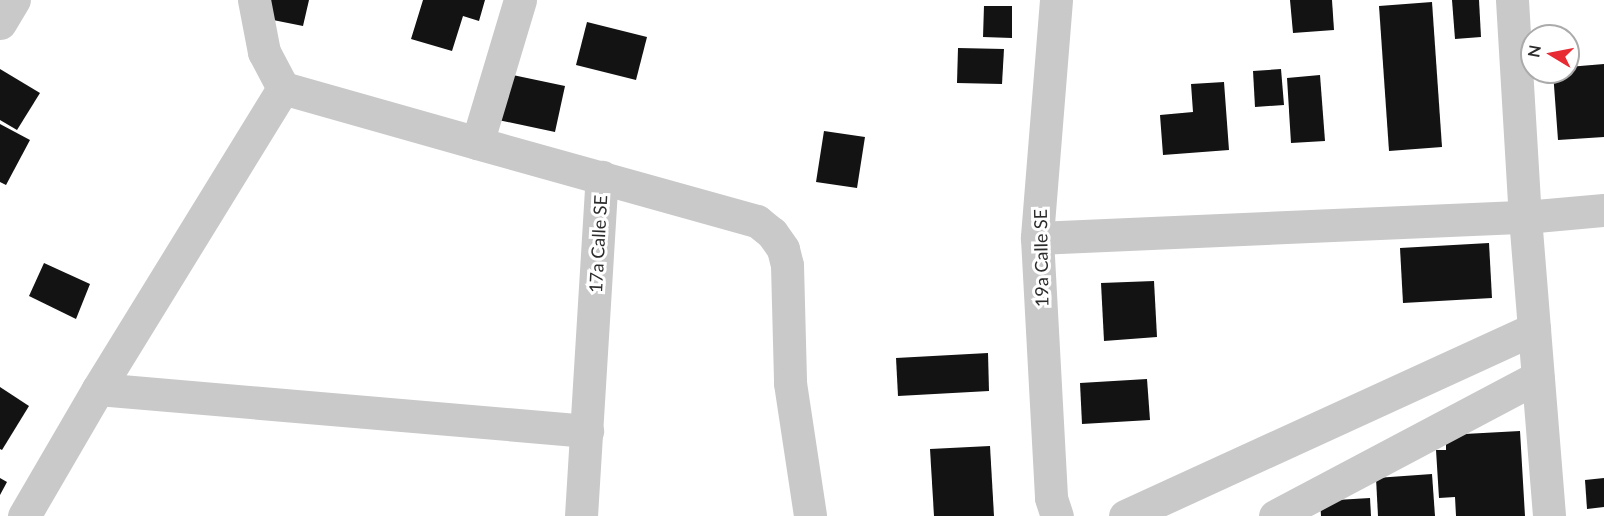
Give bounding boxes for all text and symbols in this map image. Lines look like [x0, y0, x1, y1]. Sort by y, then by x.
north arrow [1520, 24, 1580, 84]
text: N [1523, 43, 1544, 59]
street label: 17a Calle SE [585, 194, 611, 294]
street label: 19a Calle SE [1029, 209, 1053, 307]

